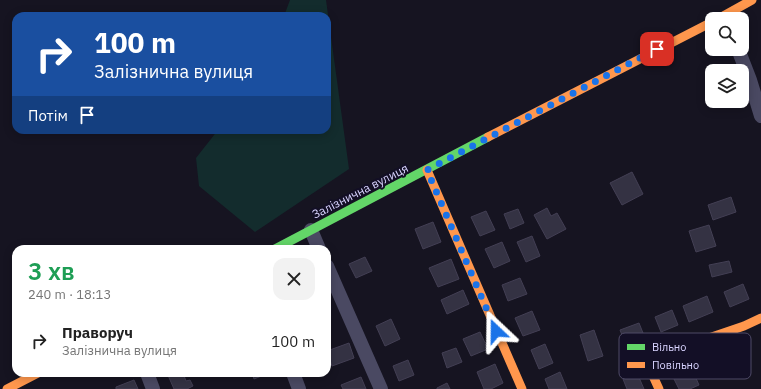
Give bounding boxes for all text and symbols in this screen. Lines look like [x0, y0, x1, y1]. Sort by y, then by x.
map controls [705, 12, 749, 108]
button: search [705, 12, 749, 56]
text: 100 m [94, 24, 176, 61]
icon: right [28, 28, 80, 80]
pin [640, 32, 674, 66]
icon: arrive [646, 38, 668, 60]
text: Залізнична вулиця [94, 60, 253, 83]
button: layers [705, 64, 749, 108]
icon: arrive [76, 104, 98, 126]
text: Потім [28, 106, 68, 125]
street label: Залізнична вулиця [309, 160, 411, 222]
text: 3 хв [28, 255, 75, 287]
button: close [273, 258, 315, 300]
text: 240 m · 18:13 [28, 286, 111, 303]
position arrow [475, 310, 517, 352]
text: Праворуч [62, 323, 133, 342]
icon: right [28, 330, 50, 352]
text: 100 m [271, 332, 315, 351]
legend [619, 333, 751, 379]
text: Вільно [652, 340, 687, 354]
text: Залізнична вулиця [62, 342, 177, 359]
text: Повільно [652, 358, 699, 372]

